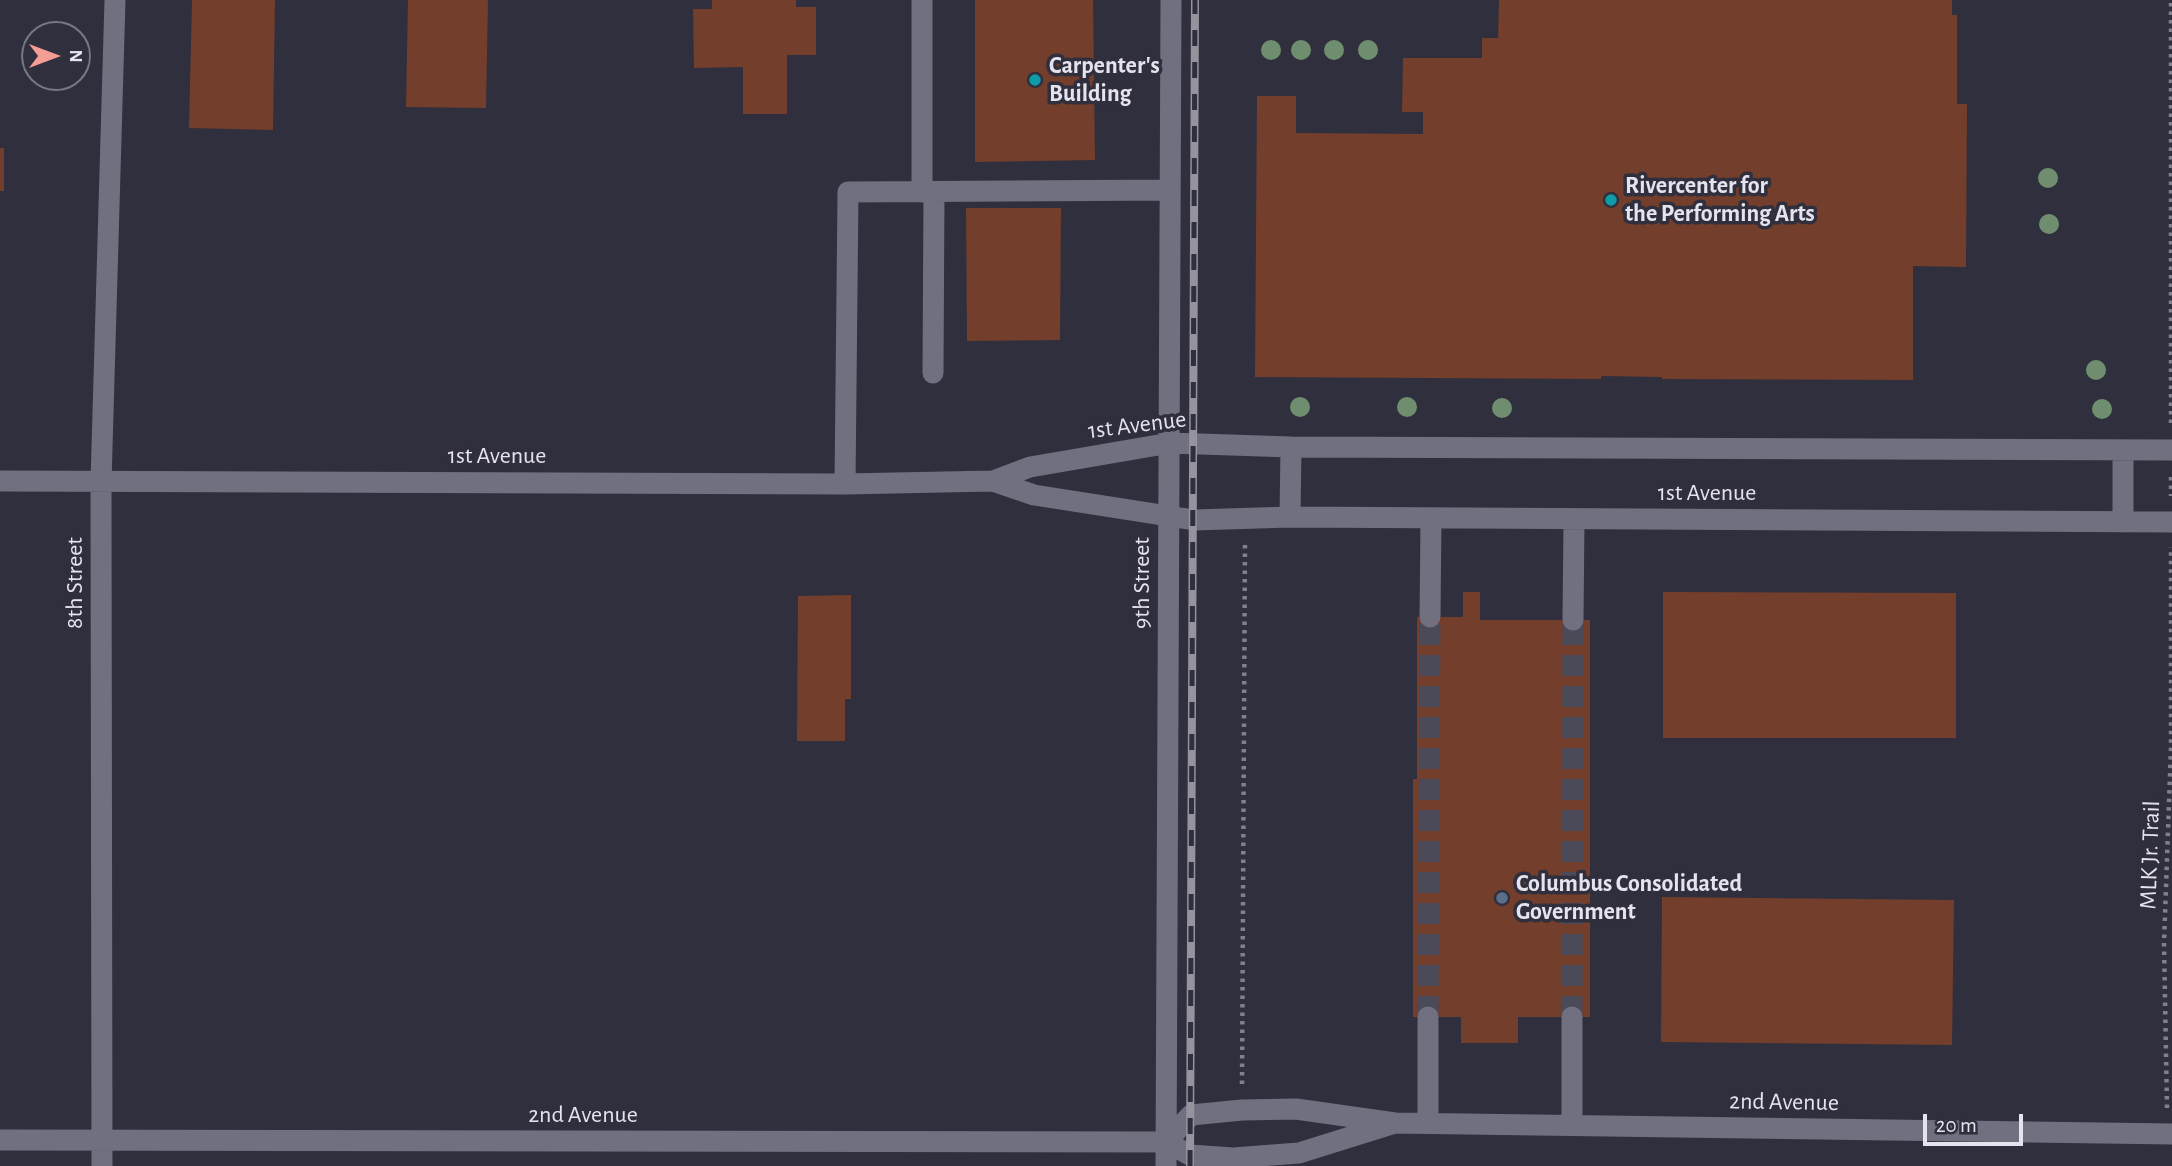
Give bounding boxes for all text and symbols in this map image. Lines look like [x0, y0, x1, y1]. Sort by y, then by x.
north arrow [21, 21, 91, 91]
text: N [66, 49, 85, 63]
place label: Carpenter's Building [1049, 52, 1160, 108]
marker: Carpenter's Building [1027, 72, 1043, 88]
place label: Rivercenter for the Performing Arts [1625, 172, 1815, 228]
marker: Rivercenter for the Performing Arts [1603, 192, 1619, 208]
street label: 1st Avenue [1086, 405, 1188, 445]
street label: 1st Avenue [448, 442, 546, 470]
street label: 1st Avenue [1658, 479, 1756, 507]
street label: 8th Street [61, 537, 89, 629]
street label: 9th Street [1128, 537, 1156, 629]
street label: MLK Jr. Trail [2134, 800, 2166, 910]
place label: Columbus Consolidated Government [1516, 870, 1742, 926]
marker: Columbus Consolidated Government [1494, 890, 1510, 906]
street label: 2nd Avenue [1729, 1087, 1839, 1117]
scale bar [1927, 1100, 2027, 1144]
street label: 2nd Avenue [528, 1101, 638, 1129]
text: 20 m [1936, 1115, 1977, 1136]

